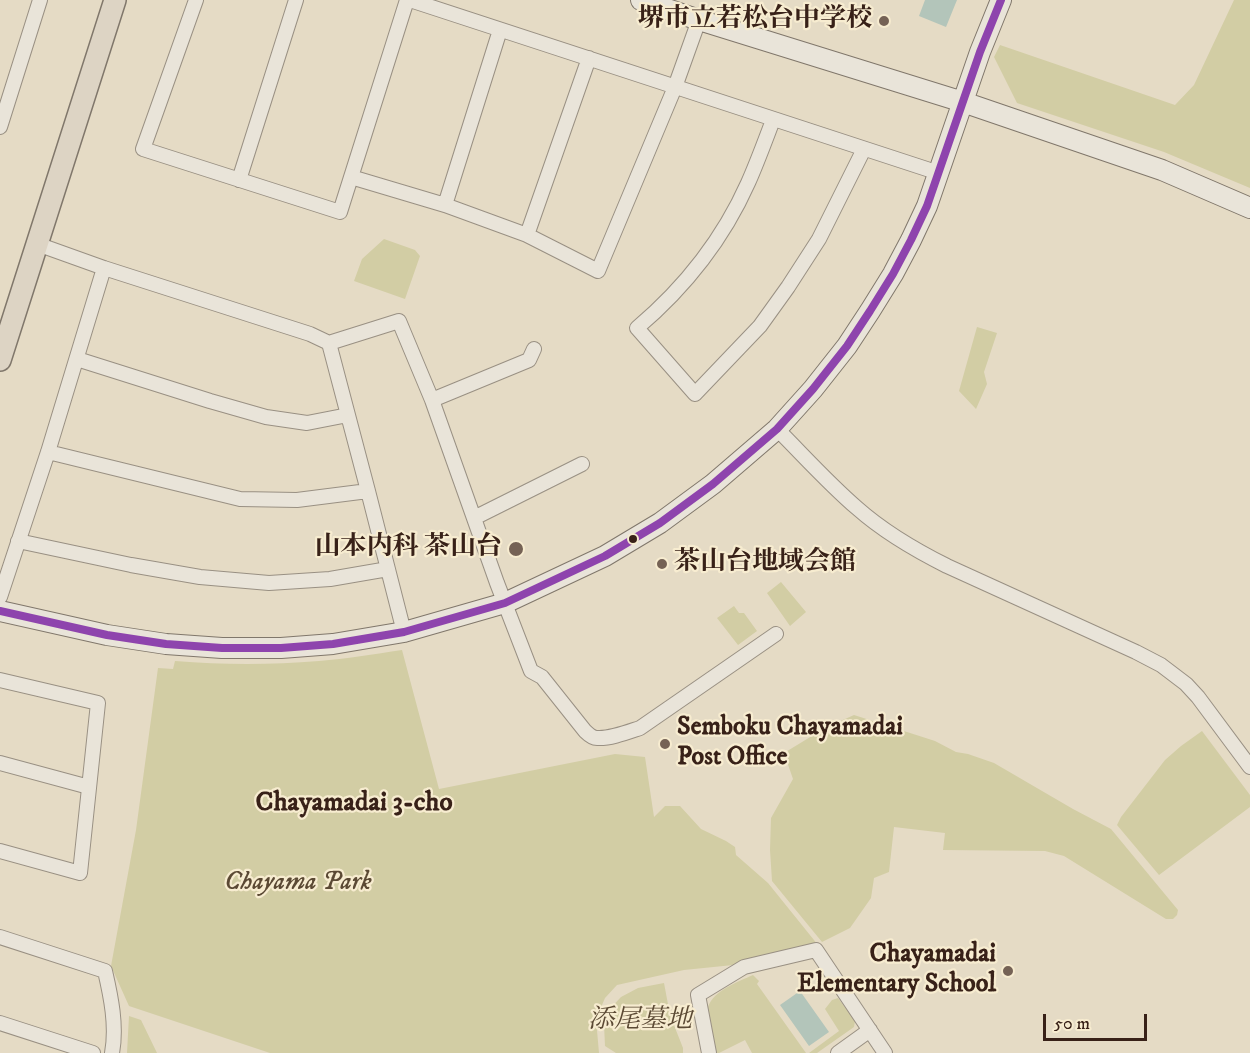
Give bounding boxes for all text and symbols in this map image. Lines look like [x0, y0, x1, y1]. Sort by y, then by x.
place label: 堺市立若松台中学校 [638, 5, 872, 37]
marker: 堺市立若松台中学校 [877, 14, 891, 28]
place label: 山本内科 茶山台 [314, 533, 502, 565]
unlabelled marker [627, 533, 639, 545]
marker: 山本内科 茶山台 [507, 540, 525, 558]
place label: 茶山台地域会館 [674, 548, 856, 580]
marker: 茶山台地域会館 [655, 557, 669, 571]
place label: Semboku Chayamadai Post Office [677, 713, 903, 774]
marker: Semboku Chayamadai Post Office [658, 737, 672, 751]
district label: Chayamadai 3-cho [255, 788, 453, 820]
park label: Chayama Park [224, 868, 372, 900]
place label: Chayamadai Elementary School [797, 940, 996, 1002]
marker: Chayamadai Elementary School [1001, 964, 1015, 978]
scale bar [1046, 1002, 1150, 1040]
park label: 添尾墓地 [588, 1006, 692, 1038]
text: 50 m [1054, 1013, 1090, 1035]

